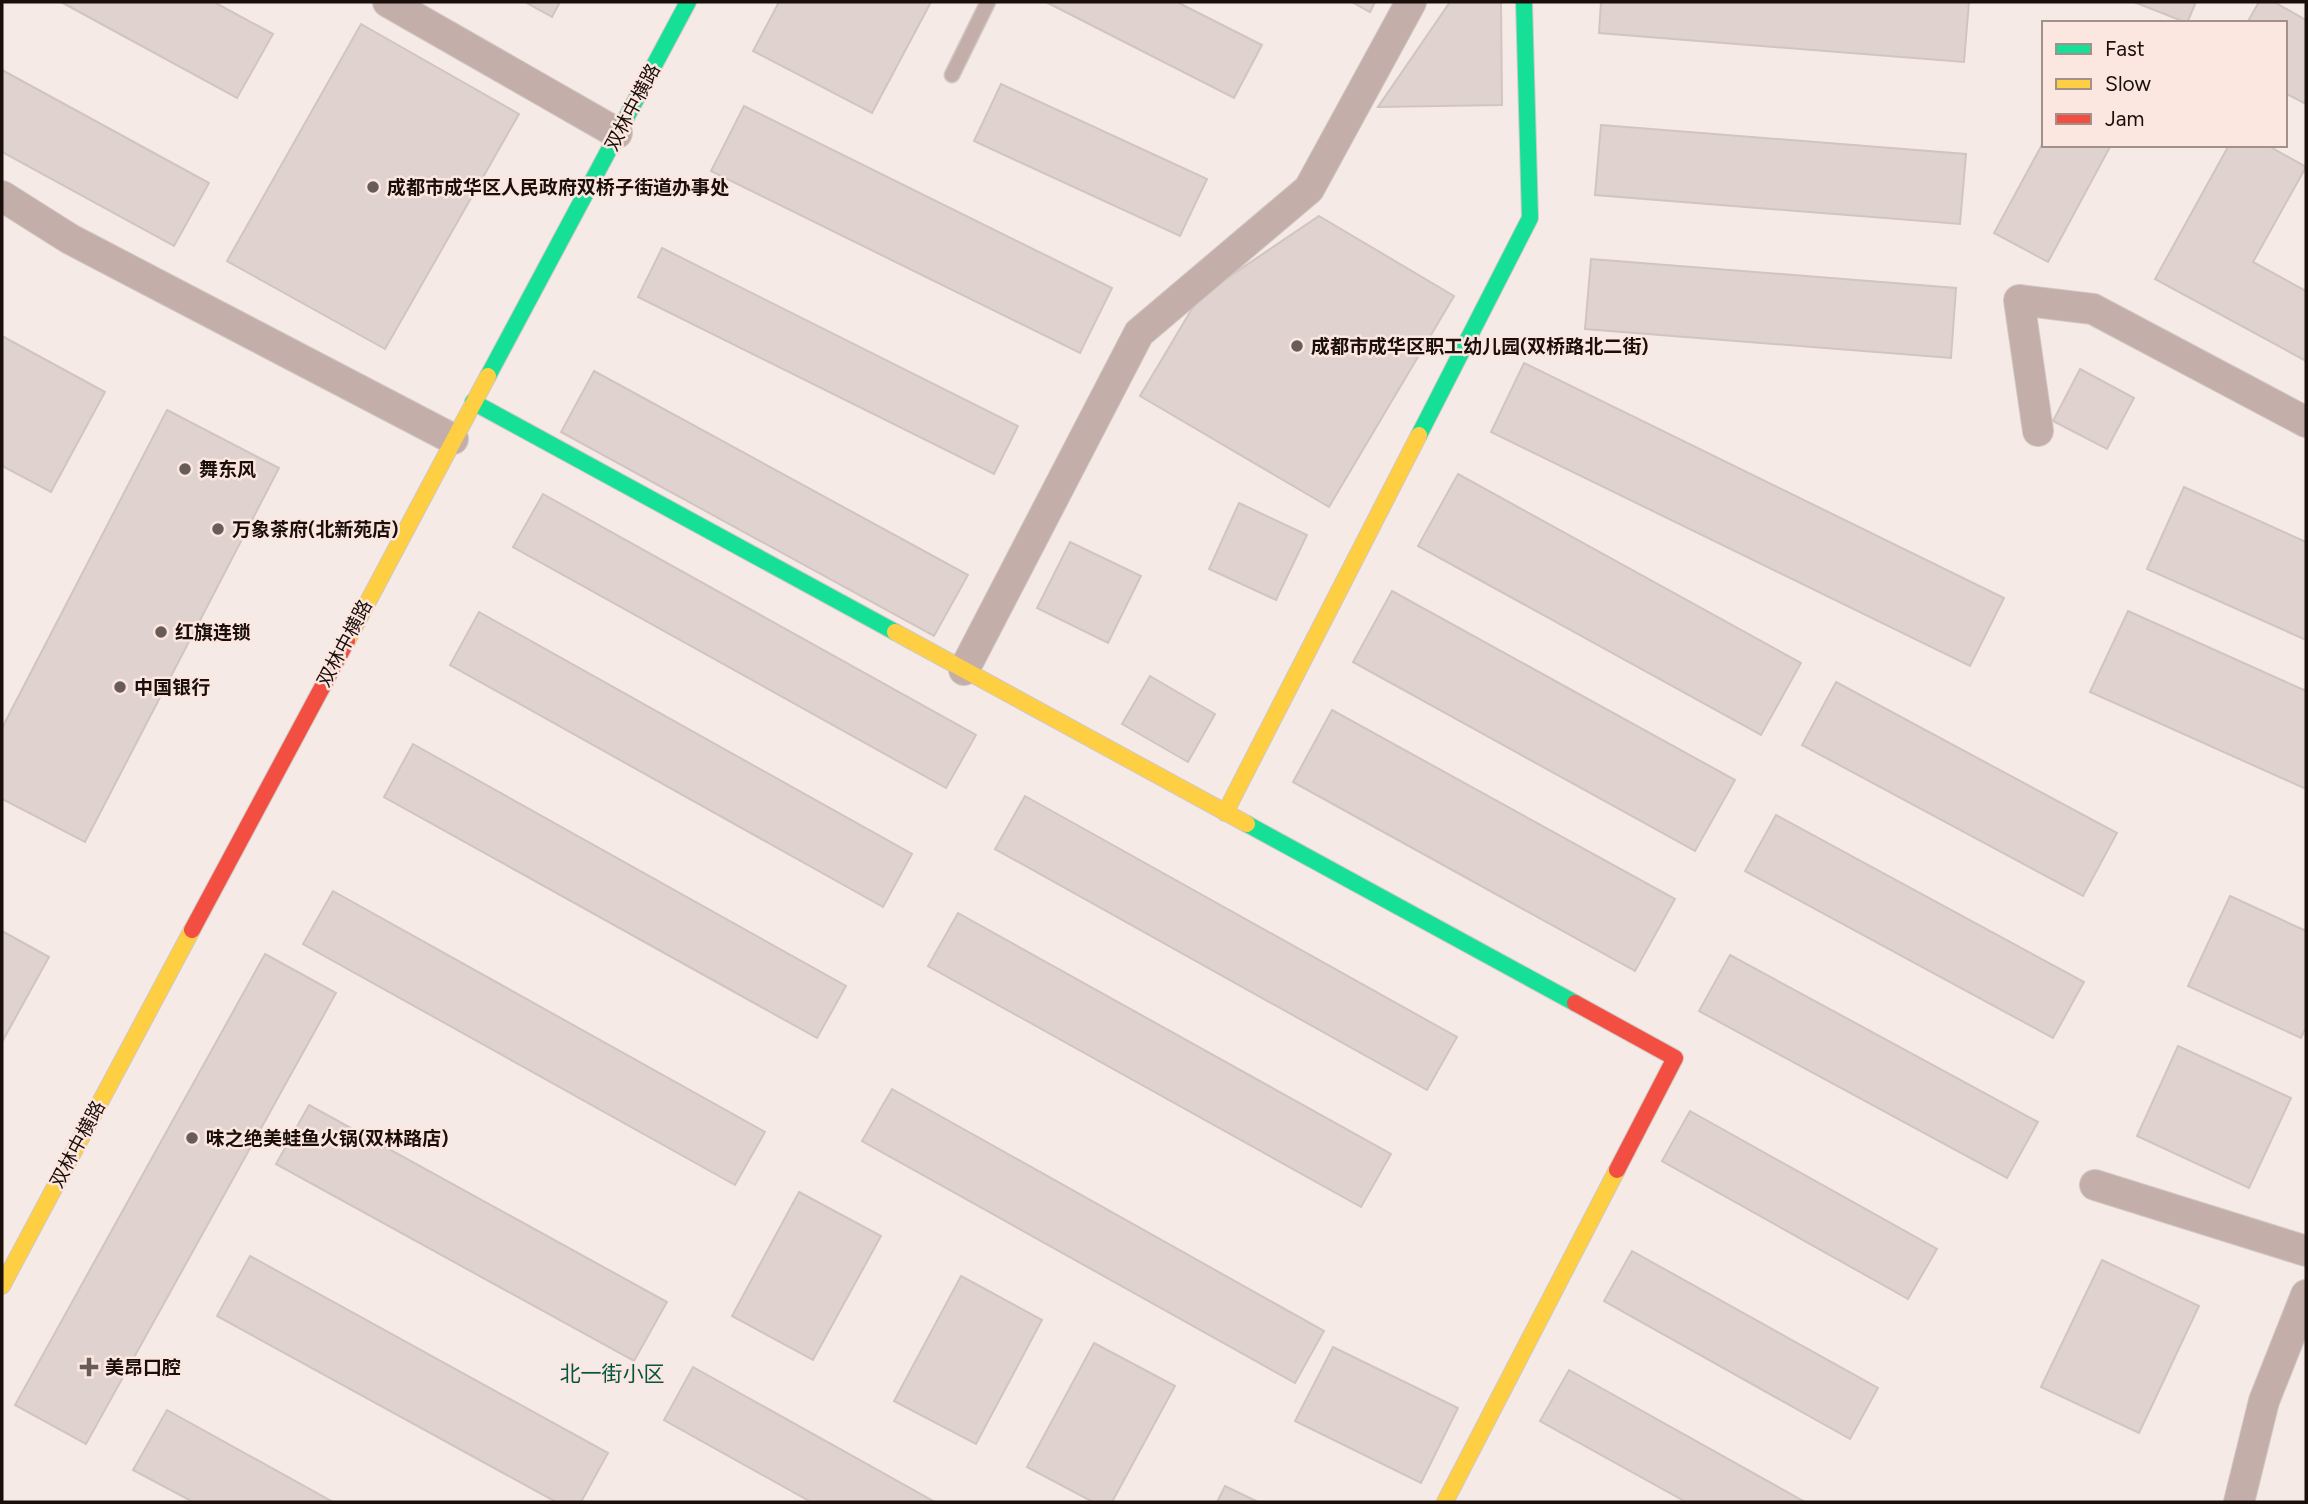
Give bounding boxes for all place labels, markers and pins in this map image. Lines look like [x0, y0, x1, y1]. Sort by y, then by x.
place label: 成都市成华区人民政府双桥子街道办事处 [387, 176, 729, 199]
marker: 成都市成华区人民政府双桥子街道办事处 [365, 179, 381, 195]
place label: 成都市成华区职工幼儿园(双桥路北二街) [1311, 335, 1649, 358]
marker: 成都市成华区职工幼儿园(双桥路北二街) [1289, 338, 1305, 354]
place label: 舞东风 [199, 458, 256, 481]
marker: 舞东风 [177, 461, 193, 477]
place label: 万象茶府(北新苑店) [232, 518, 399, 541]
marker: 万象茶府(北新苑店) [210, 521, 226, 537]
place label: 红旗连锁 [175, 621, 251, 644]
marker: 红旗连锁 [153, 624, 169, 640]
place label: 中国银行 [134, 676, 210, 699]
marker: 中国银行 [112, 679, 128, 695]
place label: 味之绝美蛙鱼火锅(双林路店) [206, 1127, 449, 1150]
marker: 味之绝美蛙鱼火锅(双林路店) [184, 1130, 200, 1146]
place label: 美昂口腔 [105, 1356, 181, 1379]
marker: 美昂口腔 [79, 1357, 99, 1377]

